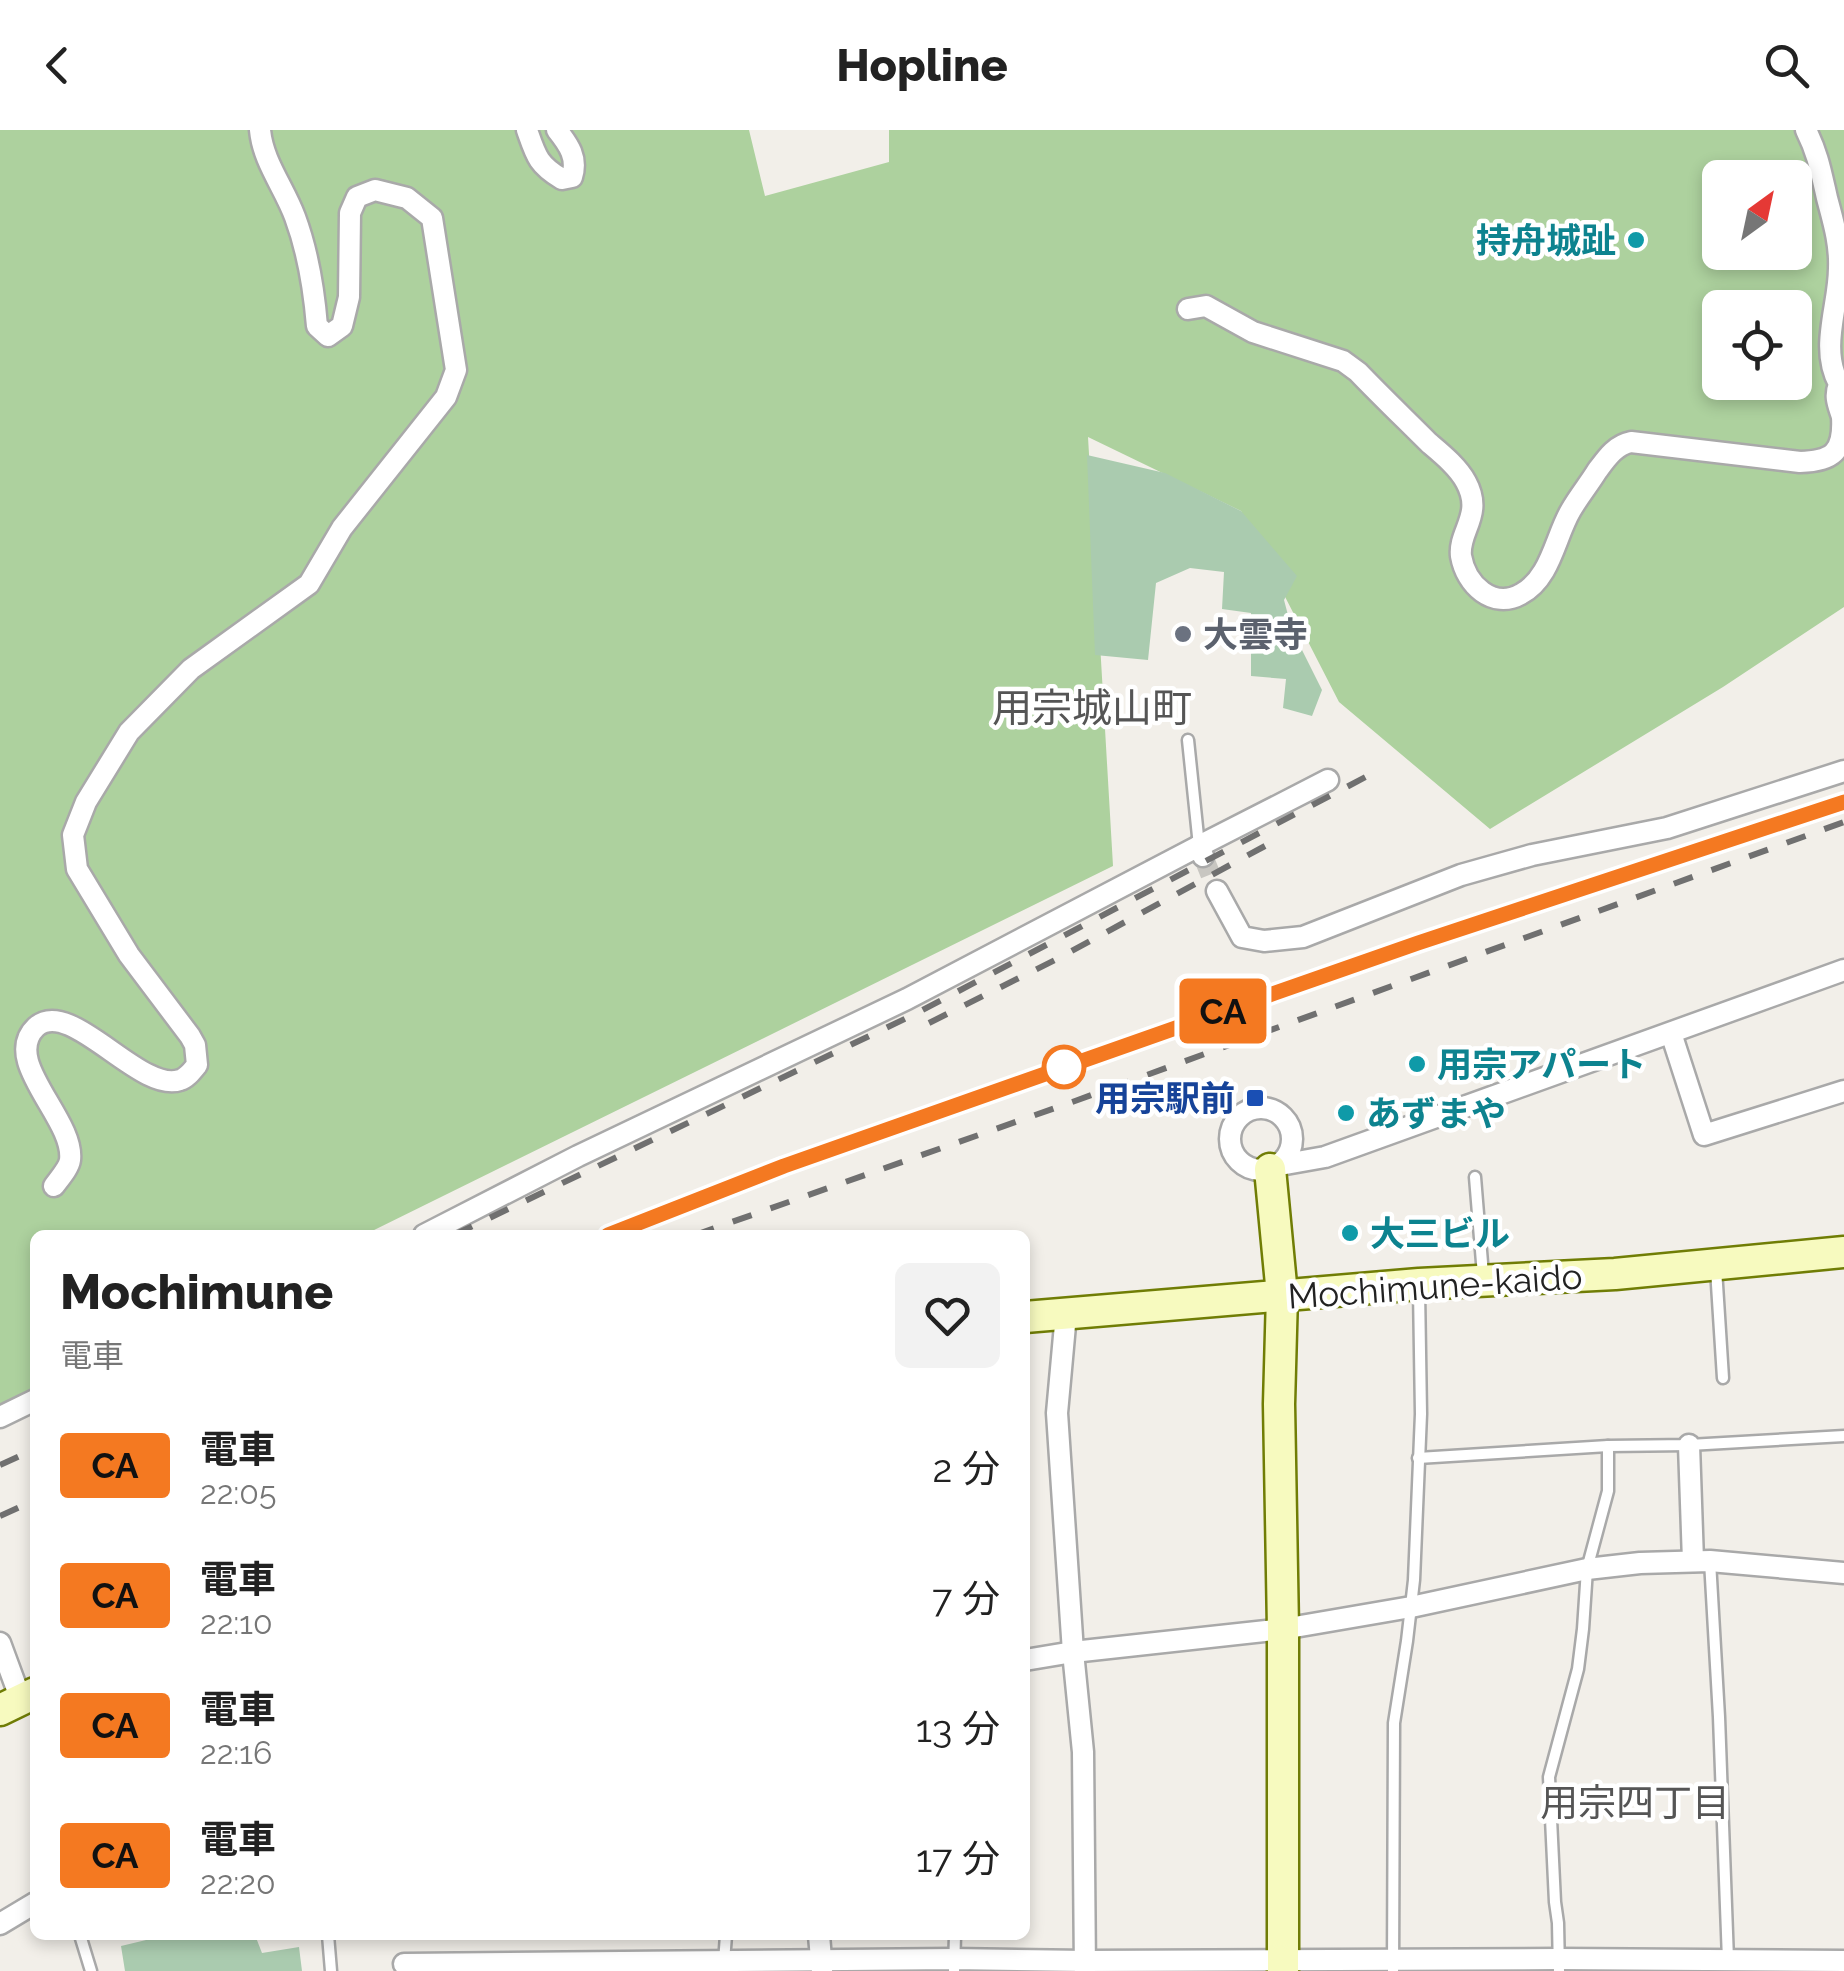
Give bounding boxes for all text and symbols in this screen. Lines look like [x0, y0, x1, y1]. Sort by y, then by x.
icon: back [30, 38, 85, 93]
icon: search [1759, 38, 1814, 93]
text: Hopline [836, 39, 1008, 92]
north arrow [1702, 160, 1812, 270]
map controls [1702, 160, 1812, 400]
place label: 持舟城趾 [1476, 220, 1616, 261]
marker: 持舟城趾 [1625, 229, 1647, 251]
button: locate [1702, 290, 1812, 400]
place label: 大雲寺 [1203, 614, 1308, 655]
marker: 大雲寺 [1172, 623, 1194, 645]
district label: 用宗城山町 [992, 684, 1192, 731]
line badge: CA [1178, 978, 1268, 1044]
text: CA [1199, 991, 1247, 1032]
place label: 用宗アパート [1437, 1044, 1646, 1085]
unlabelled marker [1043, 1046, 1085, 1088]
marker: 用宗アパート [1406, 1053, 1428, 1075]
place label: 用宗駅前 [1095, 1078, 1235, 1119]
marker: 用宗駅前 [1244, 1087, 1266, 1109]
place label: あずまや [1366, 1093, 1506, 1134]
marker: あずまや [1335, 1102, 1357, 1124]
place label: 大三ビル [1370, 1213, 1510, 1254]
marker: 大三ビル [1339, 1222, 1361, 1244]
street label: Mochimune-kaido [1286, 1255, 1584, 1317]
button: heart [895, 1263, 1000, 1368]
text: Mochimune [60, 1264, 333, 1320]
text: 電車 [60, 1337, 124, 1374]
text: 電車 [200, 1427, 276, 1472]
text: CA [91, 1445, 139, 1486]
text: 2 分 [933, 1446, 1000, 1491]
text: 22:05 [200, 1474, 276, 1511]
text: 電車 [200, 1557, 276, 1602]
text: CA [91, 1575, 139, 1616]
text: 7 分 [932, 1576, 1000, 1621]
text: 22:10 [200, 1604, 273, 1641]
text: 電車 [200, 1687, 276, 1732]
text: CA [91, 1705, 139, 1746]
text: 13 分 [916, 1706, 1000, 1751]
text: 22:16 [200, 1734, 272, 1771]
district label: 用宗四丁目 [1540, 1780, 1730, 1825]
text: 電車 [200, 1817, 276, 1862]
text: CA [91, 1835, 139, 1876]
text: 17 分 [916, 1836, 1000, 1881]
text: 22:20 [200, 1864, 276, 1901]

